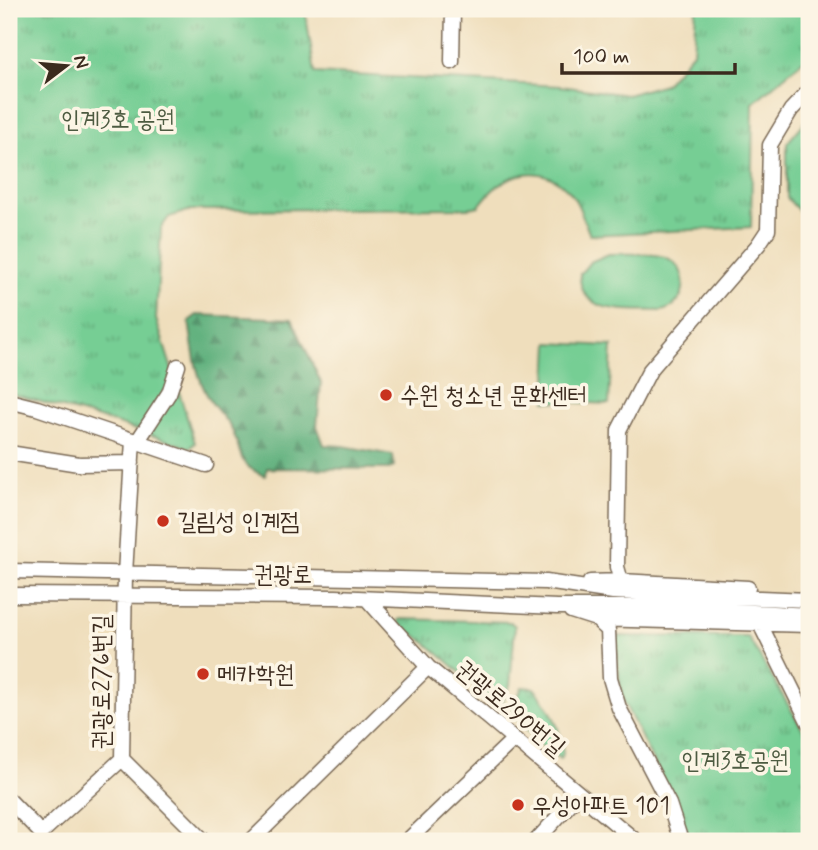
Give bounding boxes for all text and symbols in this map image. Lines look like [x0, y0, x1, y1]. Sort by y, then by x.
north arrow [32, 32, 102, 102]
scale bar [562, 32, 736, 76]
text: 100 m [573, 43, 629, 71]
text: N [67, 52, 95, 71]
park label: 인계3호 공원 [61, 105, 175, 136]
place label: 수원 청소년 문화센터 [400, 381, 587, 412]
marker: 수원 청소년 문화센터 [378, 387, 394, 403]
place label: 길림성 인계점 [177, 507, 299, 538]
marker: 길림성 인계점 [155, 513, 171, 529]
street label: 권광로 [254, 560, 312, 591]
street label: 권광로276번길 [87, 614, 118, 750]
street label: 권광로290번길 [449, 654, 571, 764]
place label: 메카학원 [217, 660, 294, 691]
marker: 메카학원 [195, 666, 211, 682]
park label: 인계3호공원 [681, 746, 789, 777]
place label: 우성아파트 101 [532, 791, 670, 822]
marker: 우성아파트 101 [510, 797, 526, 813]

